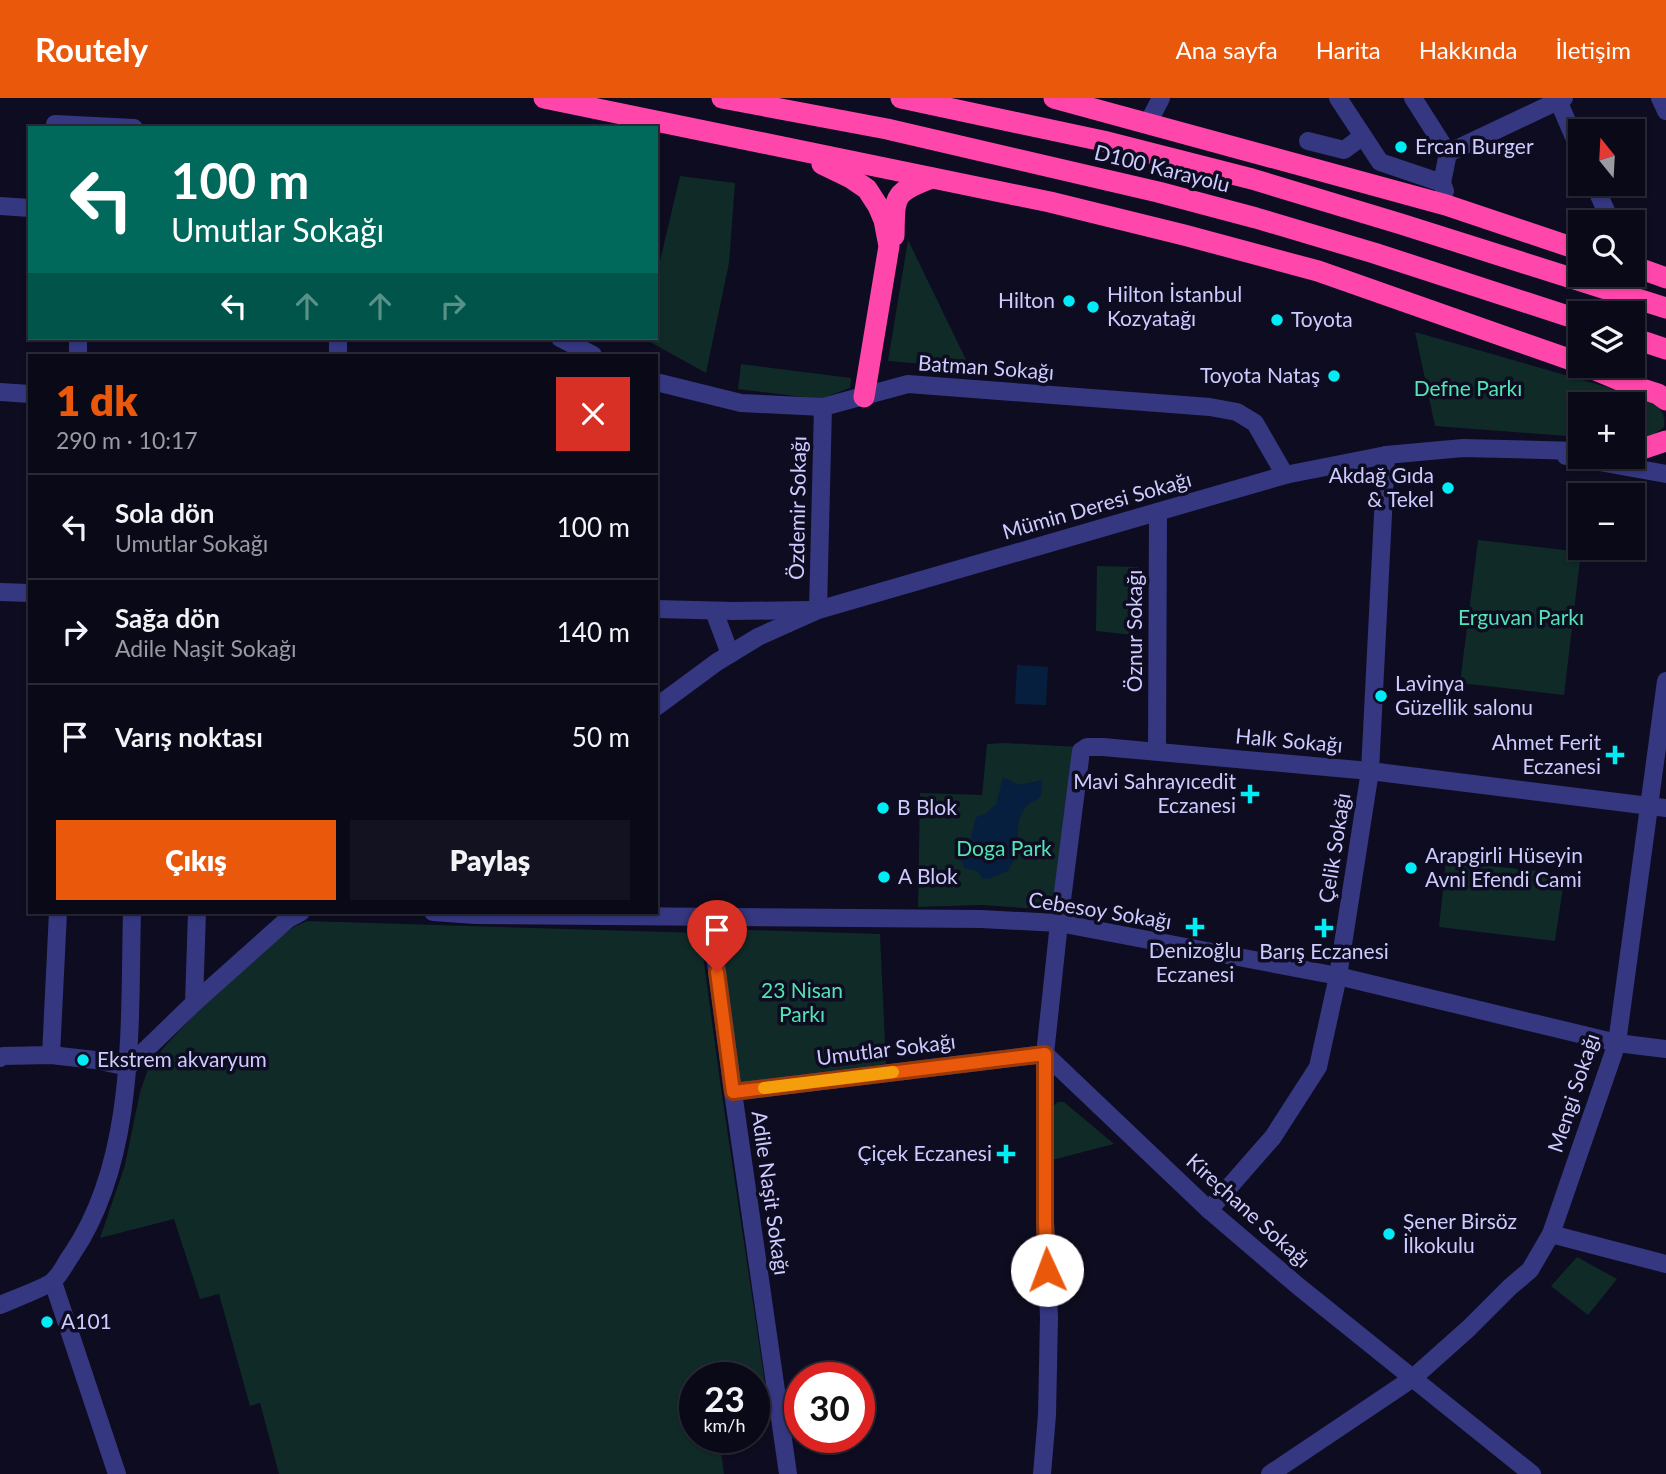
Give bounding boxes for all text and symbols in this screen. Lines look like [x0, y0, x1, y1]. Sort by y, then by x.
text: Routely [35, 29, 148, 69]
text: Ana sayfa [1175, 35, 1278, 64]
text: Harita [1316, 35, 1381, 64]
text: Hakkında [1419, 35, 1518, 64]
text: İletişim [1556, 35, 1631, 64]
north arrow [1568, 119, 1645, 196]
map controls [1568, 119, 1645, 560]
place label: Ercan Burger [1415, 133, 1534, 158]
street label: D100 Karayolu [1092, 139, 1233, 196]
marker: Ercan Burger [1393, 139, 1409, 155]
text: 100 m [171, 151, 309, 209]
icon: left [56, 154, 147, 245]
text: Umutlar Sokağı [171, 210, 384, 249]
button: search [1568, 210, 1645, 287]
place label: Hilton İstanbul Kozyatağı [1107, 281, 1242, 330]
icon: left [215, 287, 253, 325]
icon: ahead [288, 287, 326, 325]
icon: ahead [361, 287, 399, 325]
icon: right [434, 287, 472, 325]
place label: Hilton [998, 287, 1055, 312]
marker: Hilton [1061, 293, 1077, 309]
marker: Hilton İstanbul Kozyatağı [1085, 299, 1101, 315]
button: layers [1568, 301, 1645, 378]
place label: Toyota [1291, 306, 1353, 331]
marker: Toyota [1269, 312, 1285, 328]
street label: Batman Sokağı [917, 349, 1055, 384]
place label: Toyota Nataş [1200, 362, 1320, 387]
marker: Toyota Nataş [1326, 368, 1342, 384]
text: 1 dk [56, 375, 138, 425]
park label: Defne Parkı [1414, 375, 1522, 400]
button: close [556, 377, 630, 451]
button: + [1568, 392, 1645, 469]
text: 290 m · 10:17 [56, 426, 198, 454]
street label: Özdemir Sokağı [783, 436, 810, 580]
place label: Akdağ Gıda & Tekel [1329, 462, 1434, 511]
street label: Mümin Deresi Sokağı [999, 466, 1194, 544]
marker: Akdağ Gıda & Tekel [1440, 480, 1456, 496]
button: − [1568, 483, 1645, 560]
text: Sola dön [115, 497, 215, 529]
icon: left [56, 508, 94, 546]
text: 100 m [557, 511, 630, 543]
text: Umutlar Sokağı [115, 529, 268, 557]
street label: Öznur Sokağı [1121, 570, 1146, 692]
text: Sağa dön [115, 602, 220, 634]
park label: Erguvan Parkı [1458, 604, 1584, 629]
icon: right [56, 613, 94, 651]
text: 140 m [557, 616, 630, 648]
text: Adile Naşit Sokağı [115, 634, 297, 662]
place label: Lavinya Güzellik salonu [1395, 670, 1533, 719]
marker: Lavinya Güzellik salonu [1373, 688, 1389, 704]
icon: arrive [56, 718, 94, 756]
text: Varış noktası [115, 721, 263, 753]
text: 50 m [572, 721, 630, 753]
street label: Halk Sokağı [1235, 722, 1344, 757]
place label: Ahmet Ferit Eczanesi [1492, 729, 1601, 778]
marker: Ahmet Ferit Eczanesi [1607, 747, 1623, 763]
place label: Mavi Sahrayıcedit Eczanesi [1073, 768, 1236, 817]
marker: Mavi Sahrayıcedit Eczanesi [1242, 786, 1258, 802]
street label: Çelik Sokağı [1312, 791, 1355, 905]
place label: B Blok [897, 794, 957, 819]
marker: B Blok [875, 800, 891, 816]
button: Çıkış [56, 820, 336, 900]
button: Paylaş [350, 820, 630, 900]
park label: Doga Park [956, 835, 1052, 860]
place label: Arapgirli Hüseyin Avni Efendi Cami [1425, 842, 1583, 891]
marker: Arapgirli Hüseyin Avni Efendi Cami [1403, 860, 1419, 876]
place label: A Blok [898, 863, 958, 888]
marker: A Blok [876, 869, 892, 885]
street label: Cebesoy Sokağı [1027, 886, 1174, 933]
pin [687, 900, 747, 972]
icon: arrive [698, 911, 736, 949]
marker: Denizoğlu Eczanesi [1187, 919, 1203, 935]
marker: Barış Eczanesi [1316, 920, 1332, 936]
place label: Denizoğlu Eczanesi [1149, 937, 1241, 986]
place label: Barış Eczanesi [1259, 938, 1389, 963]
park label: 23 Nisan Parkı [761, 977, 843, 1026]
street label: Umutlar Sokağı [815, 1028, 957, 1069]
street label: Mengi Sokağı [1542, 1030, 1604, 1155]
place label: Ekstrem akvaryum [97, 1046, 267, 1071]
marker: Ekstrem akvaryum [75, 1052, 91, 1068]
street label: Adile Naşit Sokağı [748, 1109, 795, 1277]
place label: Çiçek Eczanesi [857, 1140, 992, 1165]
marker: Çiçek Eczanesi [998, 1146, 1014, 1162]
street label: Kireçhane Sokağı [1182, 1148, 1316, 1272]
place label: Şener Birsöz İlkokulu [1403, 1208, 1517, 1257]
marker: Şener Birsöz İlkokulu [1381, 1226, 1397, 1242]
position arrow [1010, 1233, 1084, 1307]
place label: A101 [61, 1308, 112, 1333]
marker: A101 [39, 1314, 55, 1330]
speed limit sign: 30 [784, 1362, 875, 1453]
text: 23 [704, 1377, 745, 1419]
text: km/h [703, 1414, 746, 1436]

